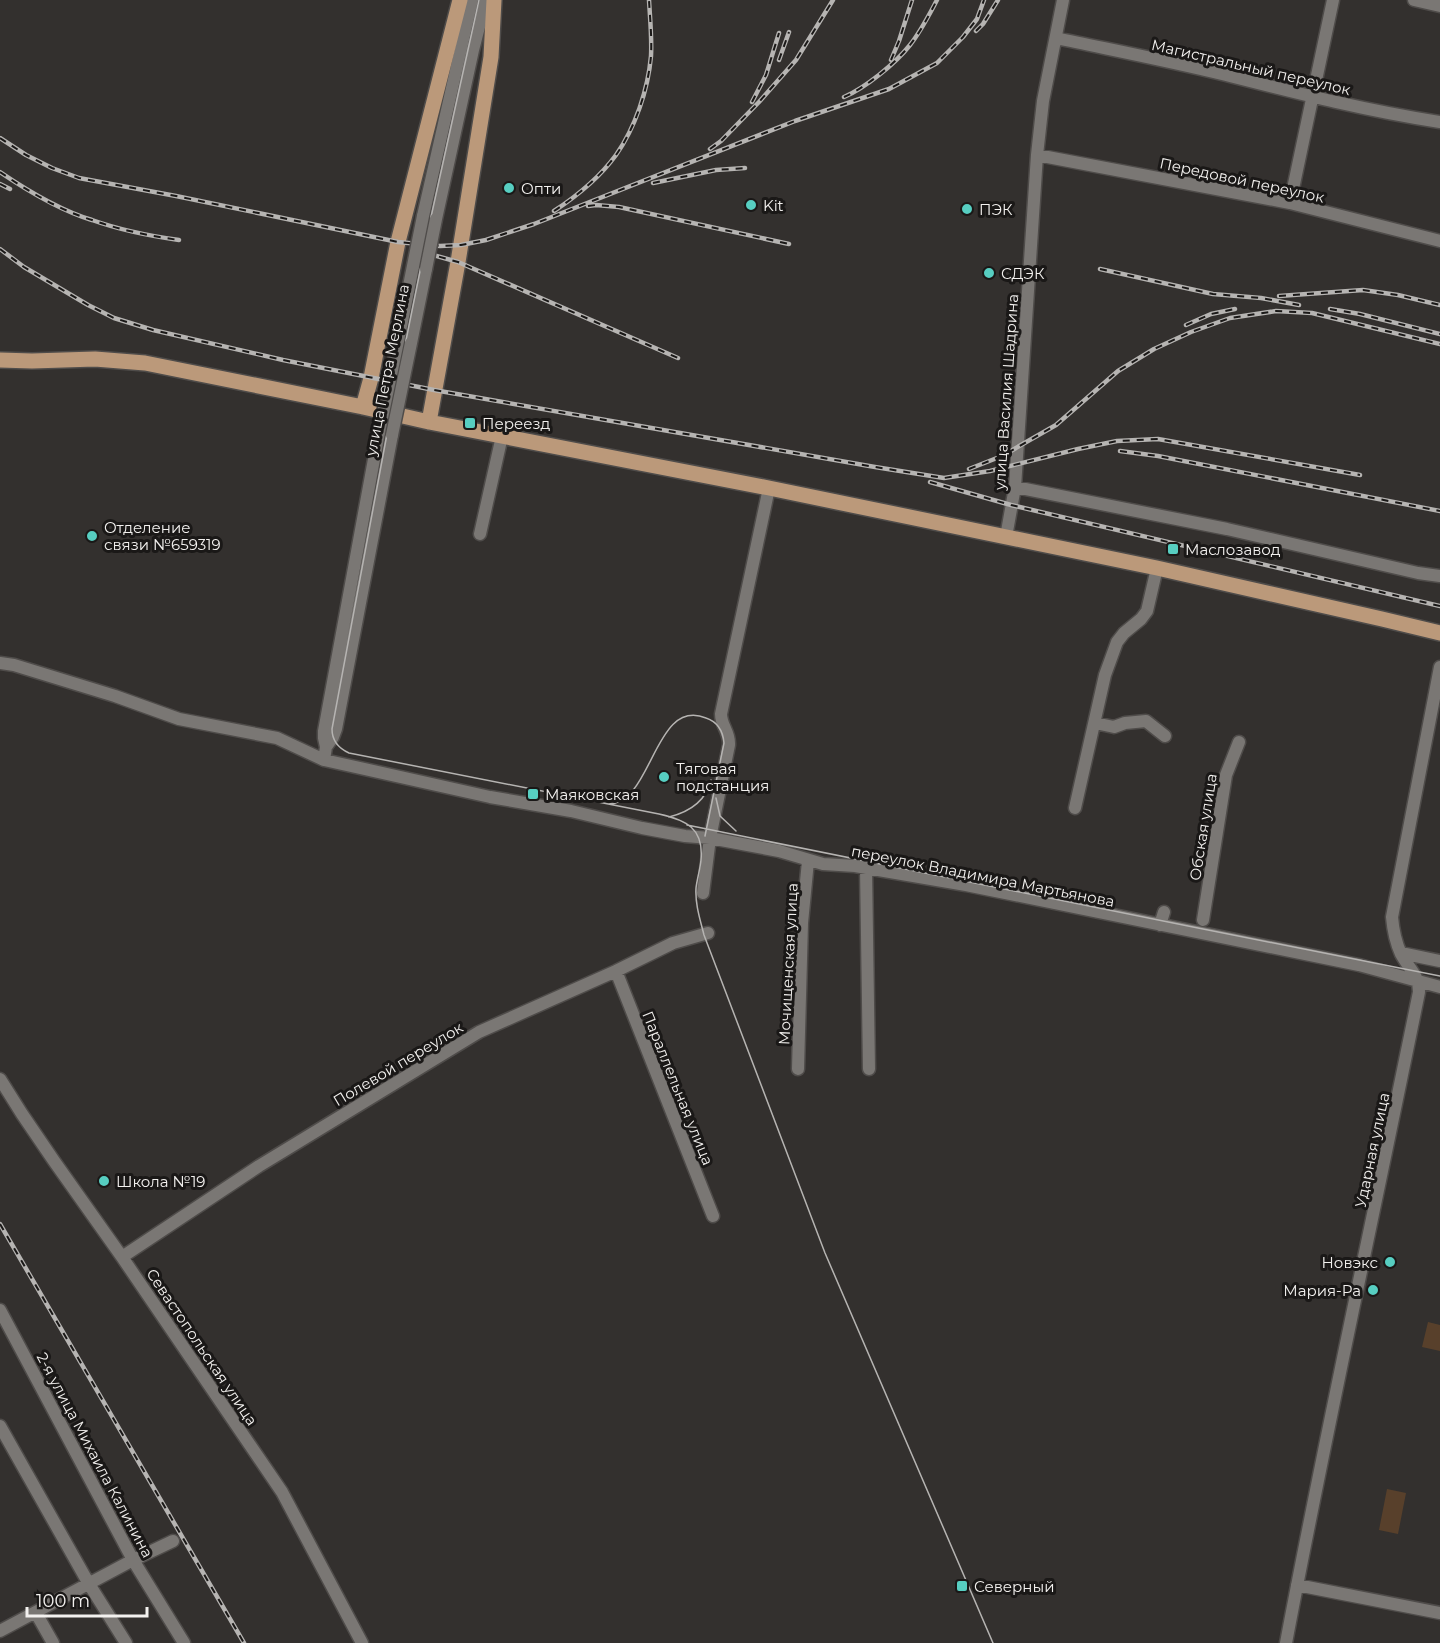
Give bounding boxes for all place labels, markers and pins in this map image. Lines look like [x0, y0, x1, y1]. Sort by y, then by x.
place label: Опти [521, 179, 561, 198]
marker: Опти [502, 181, 516, 195]
place label: Kit [763, 196, 784, 215]
marker: Kit [744, 198, 758, 212]
place label: ПЭК [979, 200, 1013, 219]
marker: ПЭК [960, 202, 974, 216]
place label: СДЭК [1001, 264, 1045, 283]
marker: СДЭК [982, 266, 996, 280]
place label: Переезд [482, 414, 550, 433]
marker: Переезд [463, 416, 477, 430]
place label: Отделение связи №659319 [104, 518, 221, 554]
marker: Отделение связи №659319 [85, 529, 99, 543]
place label: Маслозавод [1185, 540, 1281, 559]
marker: Маслозавод [1166, 542, 1180, 556]
place label: Тяговая подстанция [676, 759, 769, 795]
marker: Тяговая подстанция [657, 770, 671, 784]
place label: Маяковская [545, 785, 639, 804]
marker: Маяковская [526, 787, 540, 801]
place label: Школа №19 [116, 1172, 206, 1191]
marker: Школа №19 [97, 1174, 111, 1188]
place label: Новэкс [1322, 1253, 1378, 1272]
marker: Новэкс [1383, 1255, 1397, 1269]
place label: Мария-Ра [1283, 1281, 1361, 1300]
marker: Мария-Ра [1366, 1283, 1380, 1297]
place label: Северный [974, 1577, 1055, 1596]
marker: Северный [955, 1579, 969, 1593]

